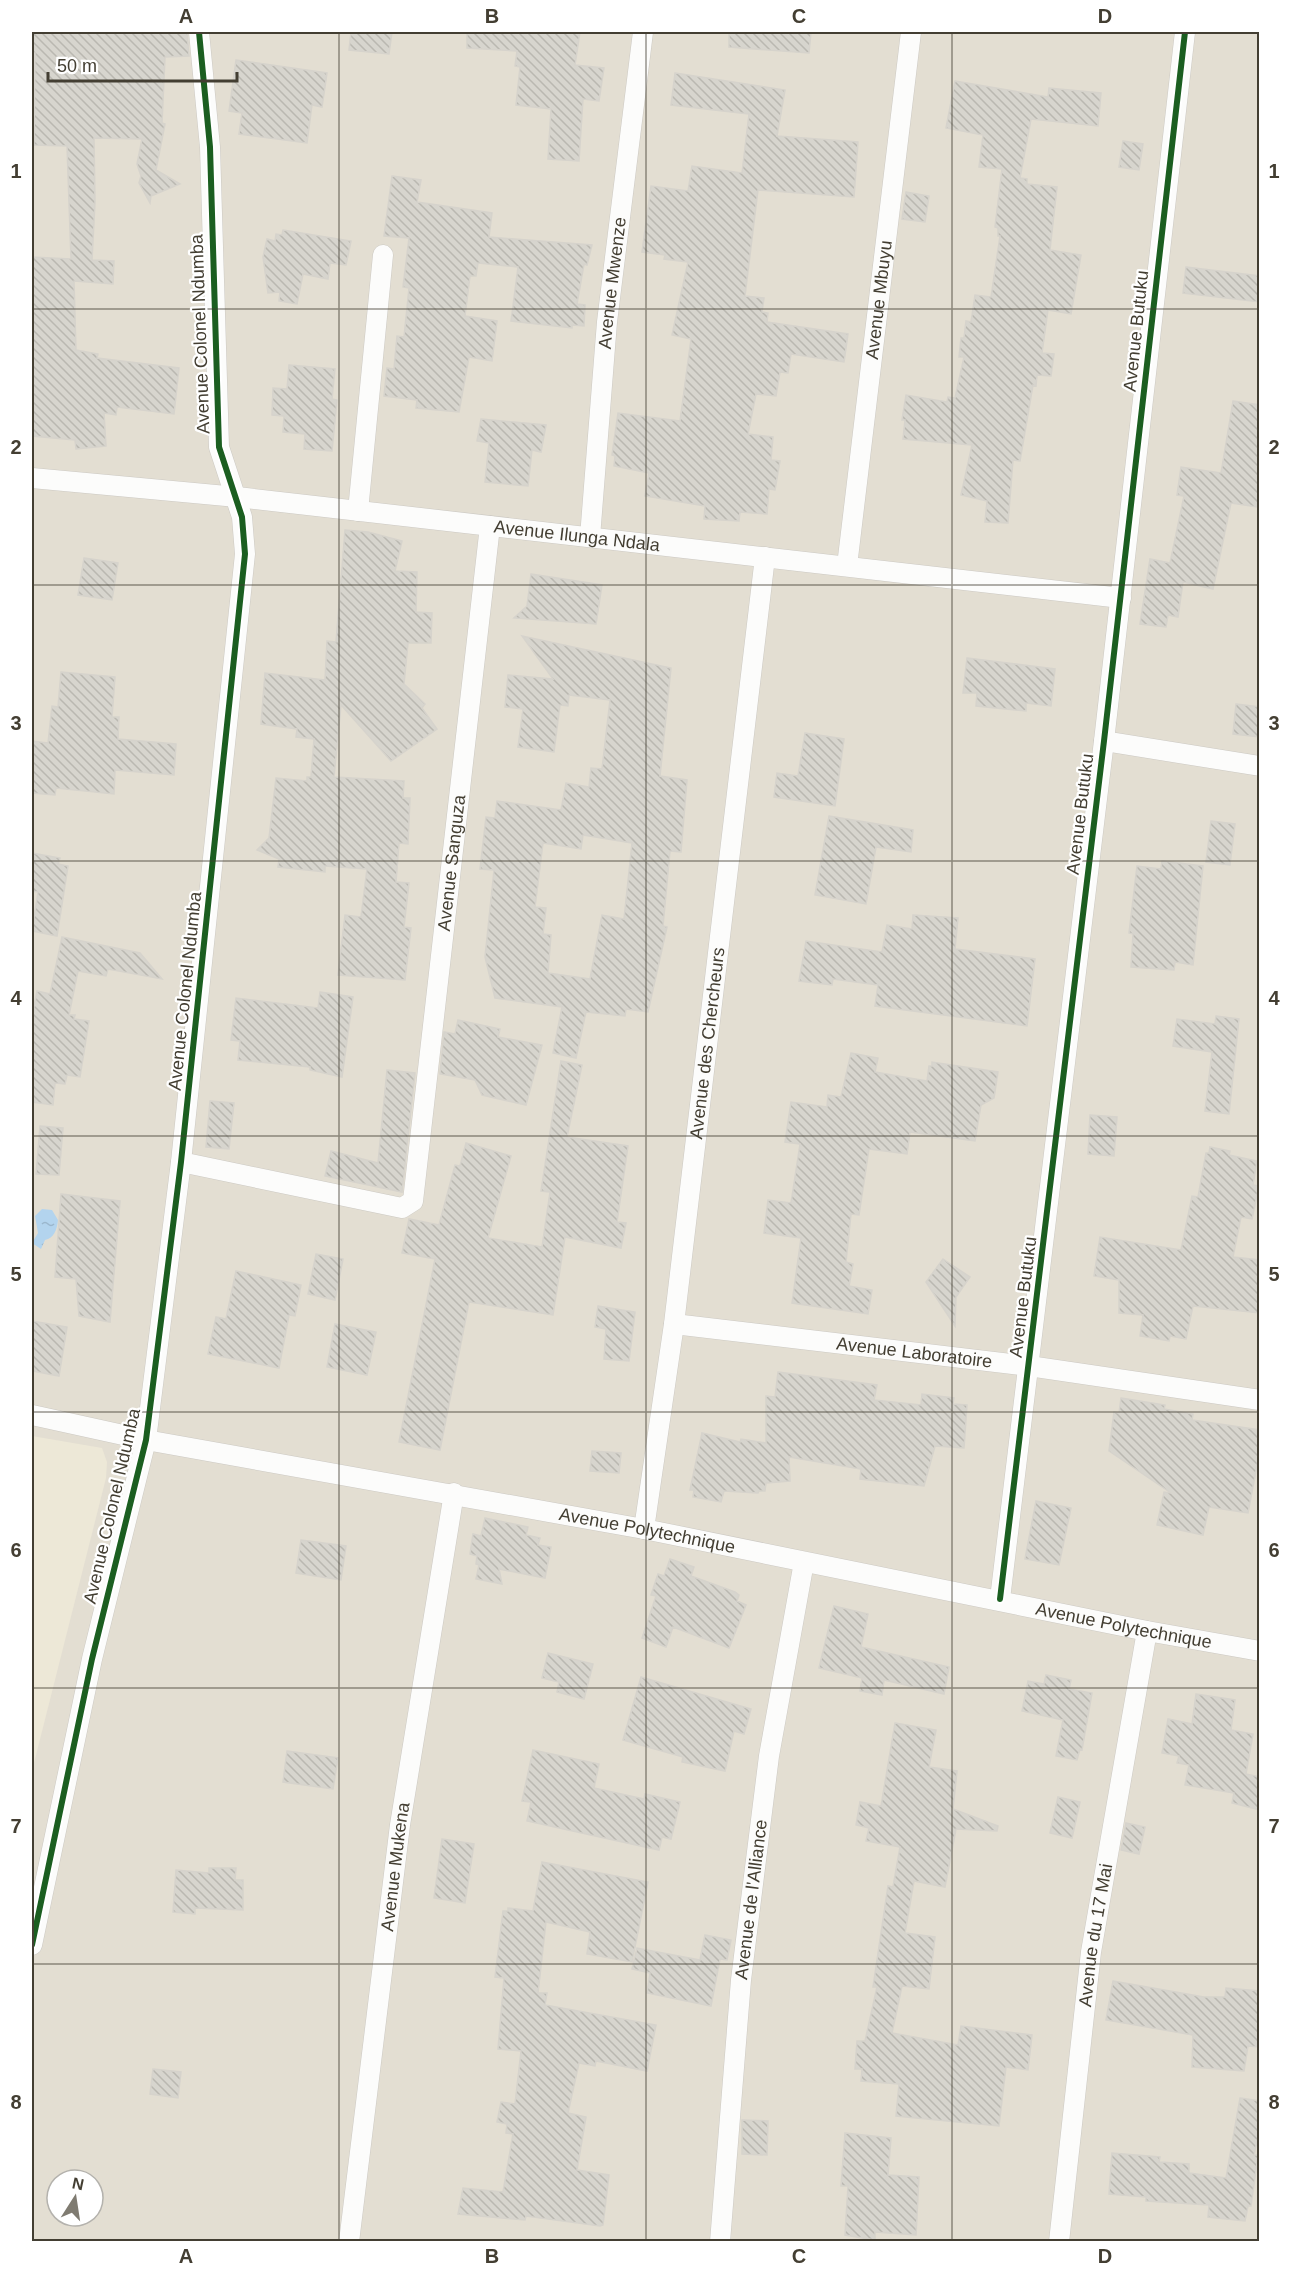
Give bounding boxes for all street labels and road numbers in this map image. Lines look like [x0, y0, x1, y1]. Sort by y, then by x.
street label: Avenue Mwenze [595, 216, 630, 350]
street label: Avenue Colonel Ndumba [186, 233, 213, 434]
street label: Avenue Mbuyu [862, 239, 896, 361]
street label: Avenue Butuku [1120, 269, 1152, 393]
street label: Avenue Ilunga Ndala [493, 516, 662, 555]
street label: Avenue Butuku [1063, 752, 1097, 876]
street label: Avenue Sanguza [434, 793, 469, 932]
street label: Avenue Colonel Ndumba [165, 890, 205, 1091]
street label: Avenue des Chercheurs [686, 946, 729, 1140]
street label: Avenue Butuku [1006, 1235, 1040, 1359]
street label: Avenue Laboratoire [835, 1333, 993, 1372]
street label: Avenue Colonel Ndumba [80, 1405, 144, 1606]
street label: Avenue Polytechnique [558, 1504, 737, 1557]
street label: Avenue Polytechnique [1034, 1599, 1213, 1652]
street label: Avenue Mukena [377, 1800, 414, 1932]
street label: Avenue de l'Alliance [731, 1818, 771, 1981]
street label: Avenue du 17 Mai [1075, 1862, 1116, 2008]

